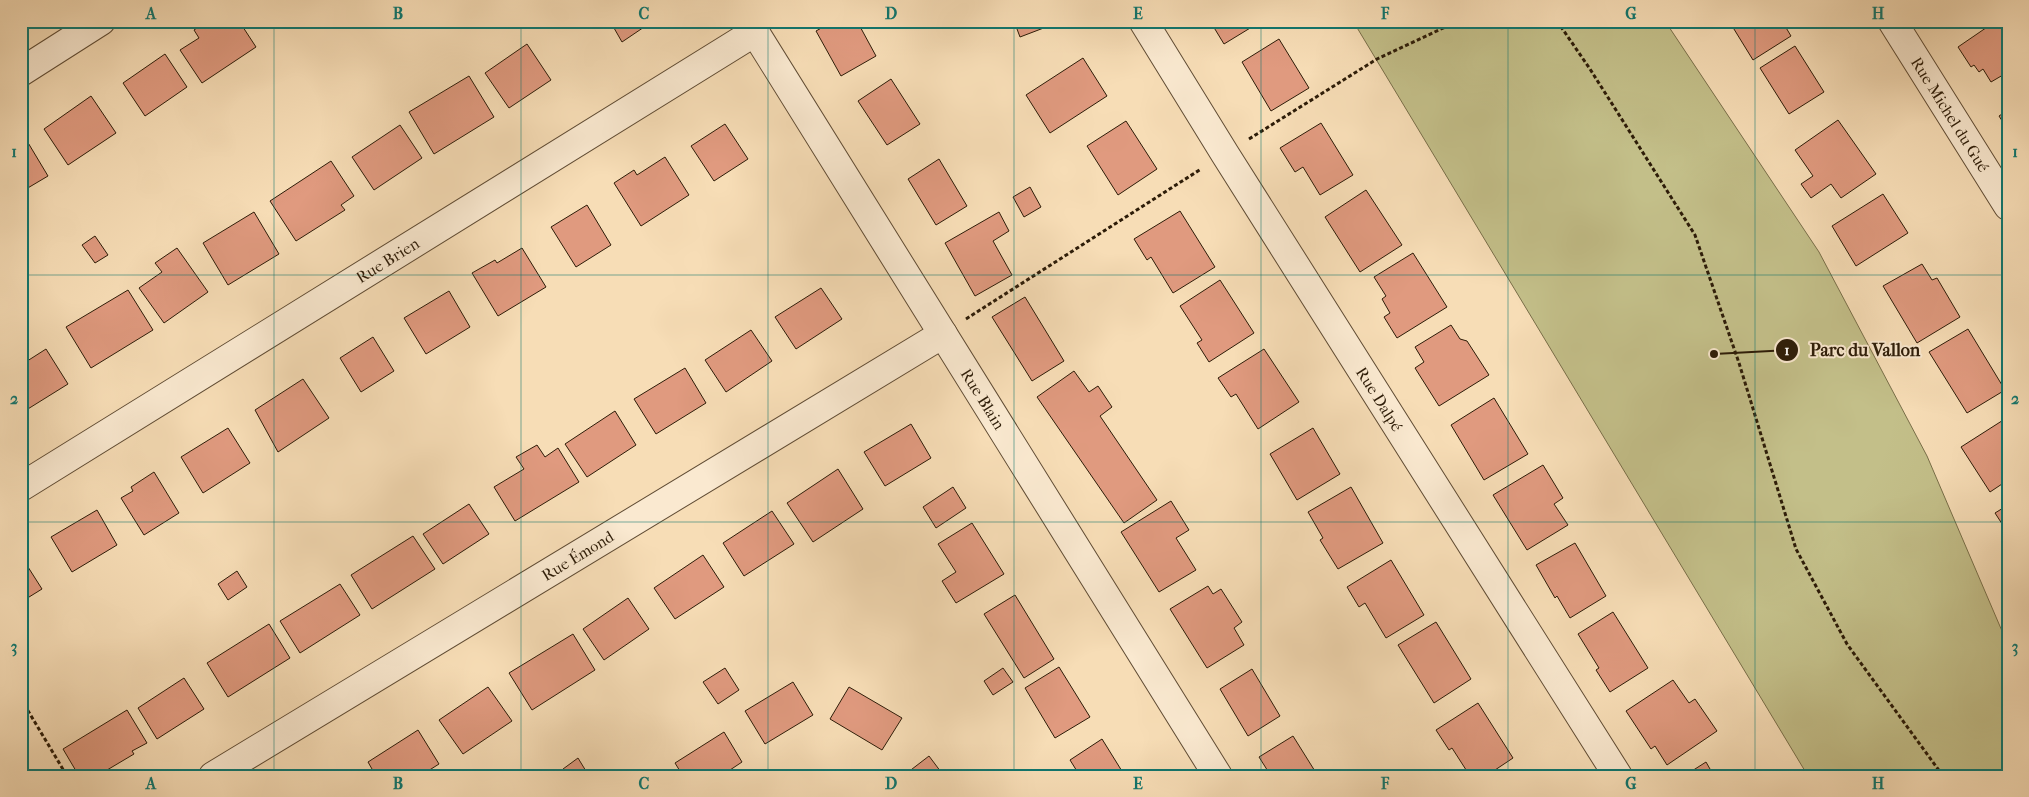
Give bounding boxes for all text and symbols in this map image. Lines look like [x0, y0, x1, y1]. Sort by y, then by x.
text: A [145, 4, 157, 23]
text: B [393, 4, 403, 23]
text: C [639, 4, 650, 23]
text: D [885, 4, 897, 23]
text: E [1133, 4, 1143, 23]
text: F [1380, 4, 1390, 23]
text: G [1625, 4, 1637, 23]
text: H [1872, 4, 1885, 23]
street label: Rue Michel du Gué [1907, 53, 1994, 175]
text: 1 [11, 142, 17, 161]
text: 1 [2012, 142, 2018, 161]
street label: Rue Brien [352, 233, 423, 287]
callout: Parc du Vallon [1775, 334, 1930, 367]
text: Parc du Vallon [1810, 340, 1921, 361]
text: 1 [1784, 341, 1790, 359]
street label: Rue Dalpé [1352, 363, 1407, 435]
street label: Rue Blain [957, 365, 1010, 433]
text: 2 [10, 389, 18, 408]
text: 2 [2011, 389, 2019, 408]
street label: Rue Émond [538, 526, 617, 584]
text: 3 [11, 637, 17, 657]
text: 3 [2012, 637, 2018, 657]
text: A [145, 774, 157, 793]
text: B [393, 774, 403, 793]
text: C [639, 774, 650, 793]
text: D [885, 774, 897, 793]
text: E [1133, 774, 1143, 793]
text: F [1380, 774, 1390, 793]
text: G [1625, 774, 1637, 793]
text: H [1872, 774, 1885, 793]

